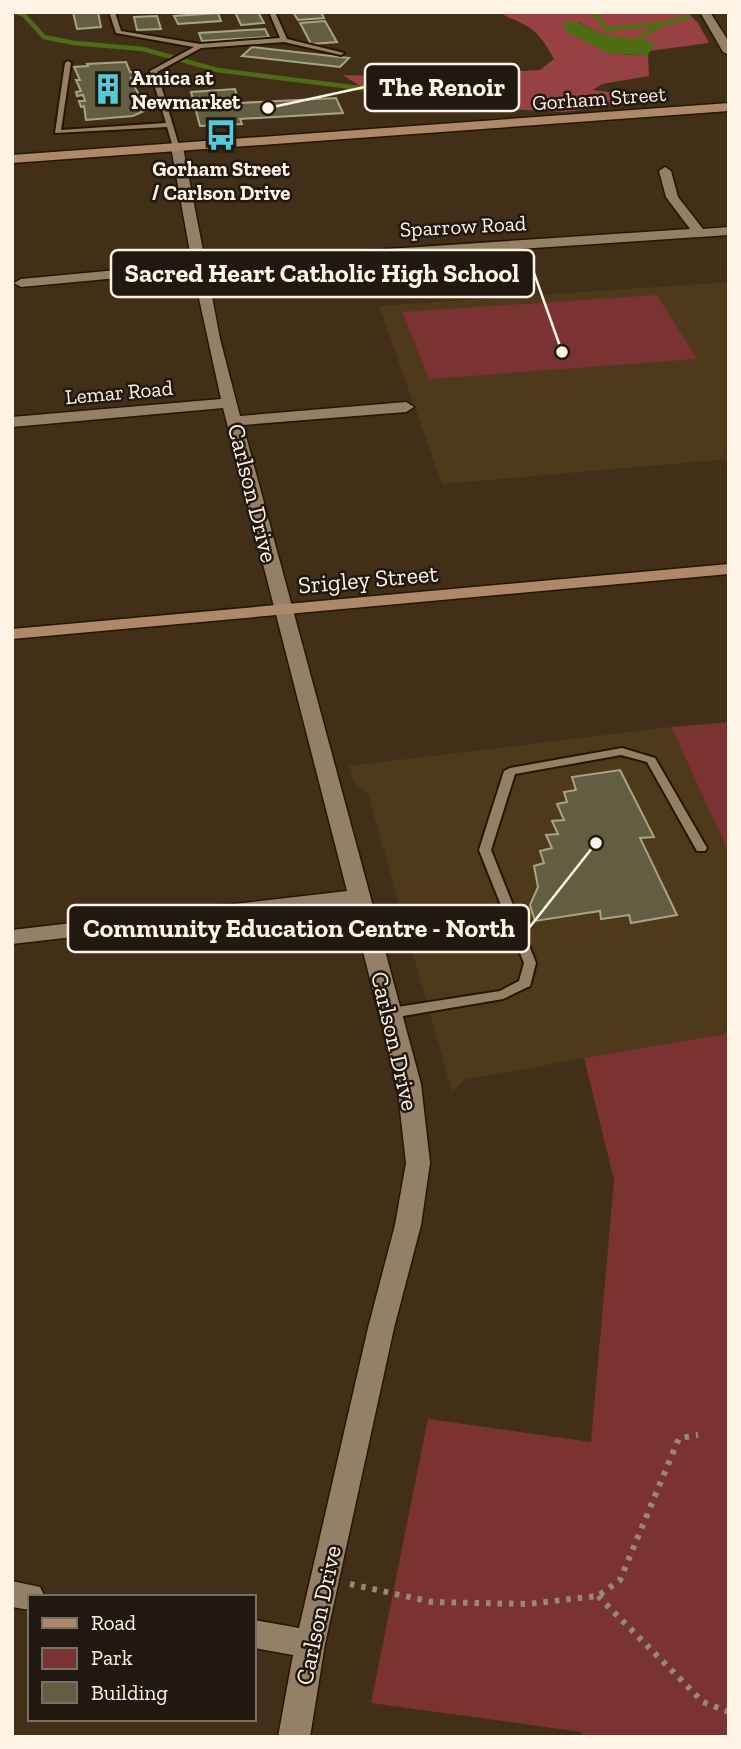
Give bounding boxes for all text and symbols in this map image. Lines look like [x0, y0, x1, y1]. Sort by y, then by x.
callout: The Renoir [365, 64, 519, 111]
place label: Amica at Newmarket [131, 65, 241, 114]
text: The Renoir [379, 71, 505, 103]
building icon: Amica at Newmarket [91, 72, 125, 106]
street label: Gorham Street [531, 81, 667, 115]
bus stop icon: Gorham Street / Carlson Drive [204, 118, 238, 152]
place label: Gorham Street / Carlson Drive [152, 156, 290, 205]
street label: Sparrow Road [399, 210, 527, 242]
callout: Sacred Heart Catholic High School [111, 250, 534, 297]
text: Sacred Heart Catholic High School [124, 257, 520, 289]
street label: Lemar Road [64, 375, 174, 409]
street label: Carlson Drive [222, 421, 284, 565]
street label: Srigley Street [297, 558, 439, 600]
callout: Community Education Centre - North [68, 905, 529, 952]
text: Community Education Centre - North [83, 912, 515, 944]
street label: Carlson Drive [365, 969, 425, 1113]
street label: Carlson Drive [289, 1543, 347, 1687]
legend [28, 1595, 256, 1721]
text: Road [91, 1610, 137, 1635]
text: Park [91, 1645, 133, 1670]
text: Building [91, 1680, 168, 1705]

